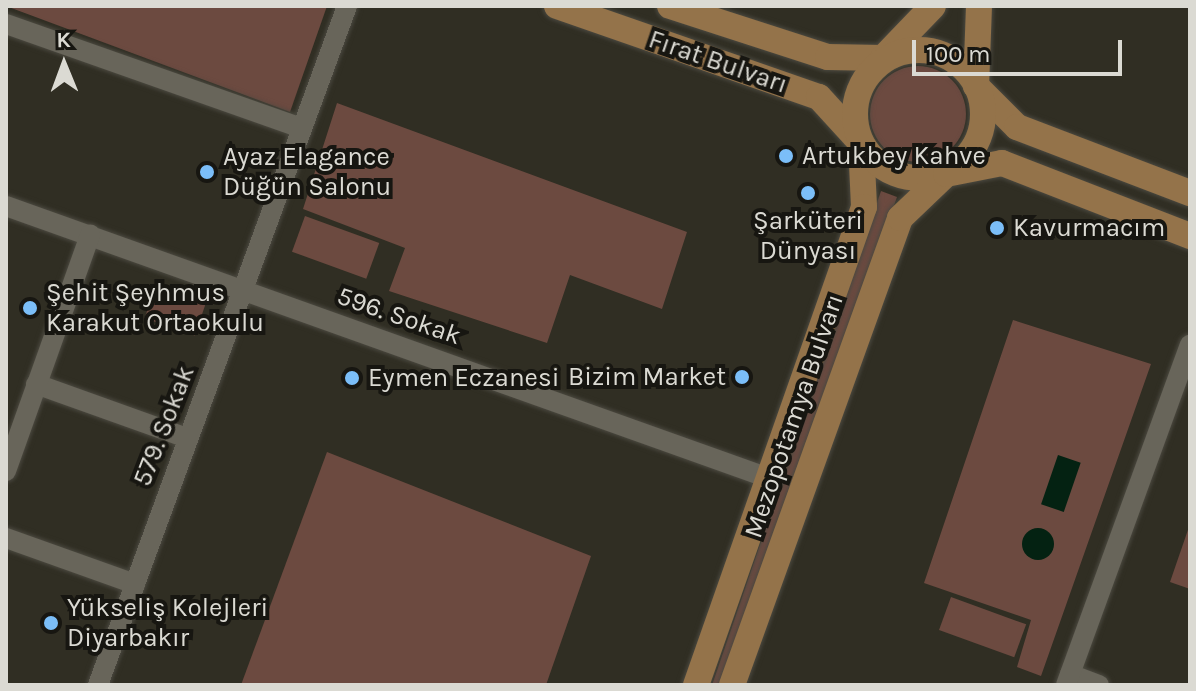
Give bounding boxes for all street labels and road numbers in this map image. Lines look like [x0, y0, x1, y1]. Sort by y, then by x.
street label: Fırat Bulvarı [644, 24, 792, 100]
street label: 596. Sokak [333, 280, 465, 352]
street label: Mezopotamya Bulvarı [738, 290, 850, 542]
street label: 579. Sokak [127, 361, 201, 491]

